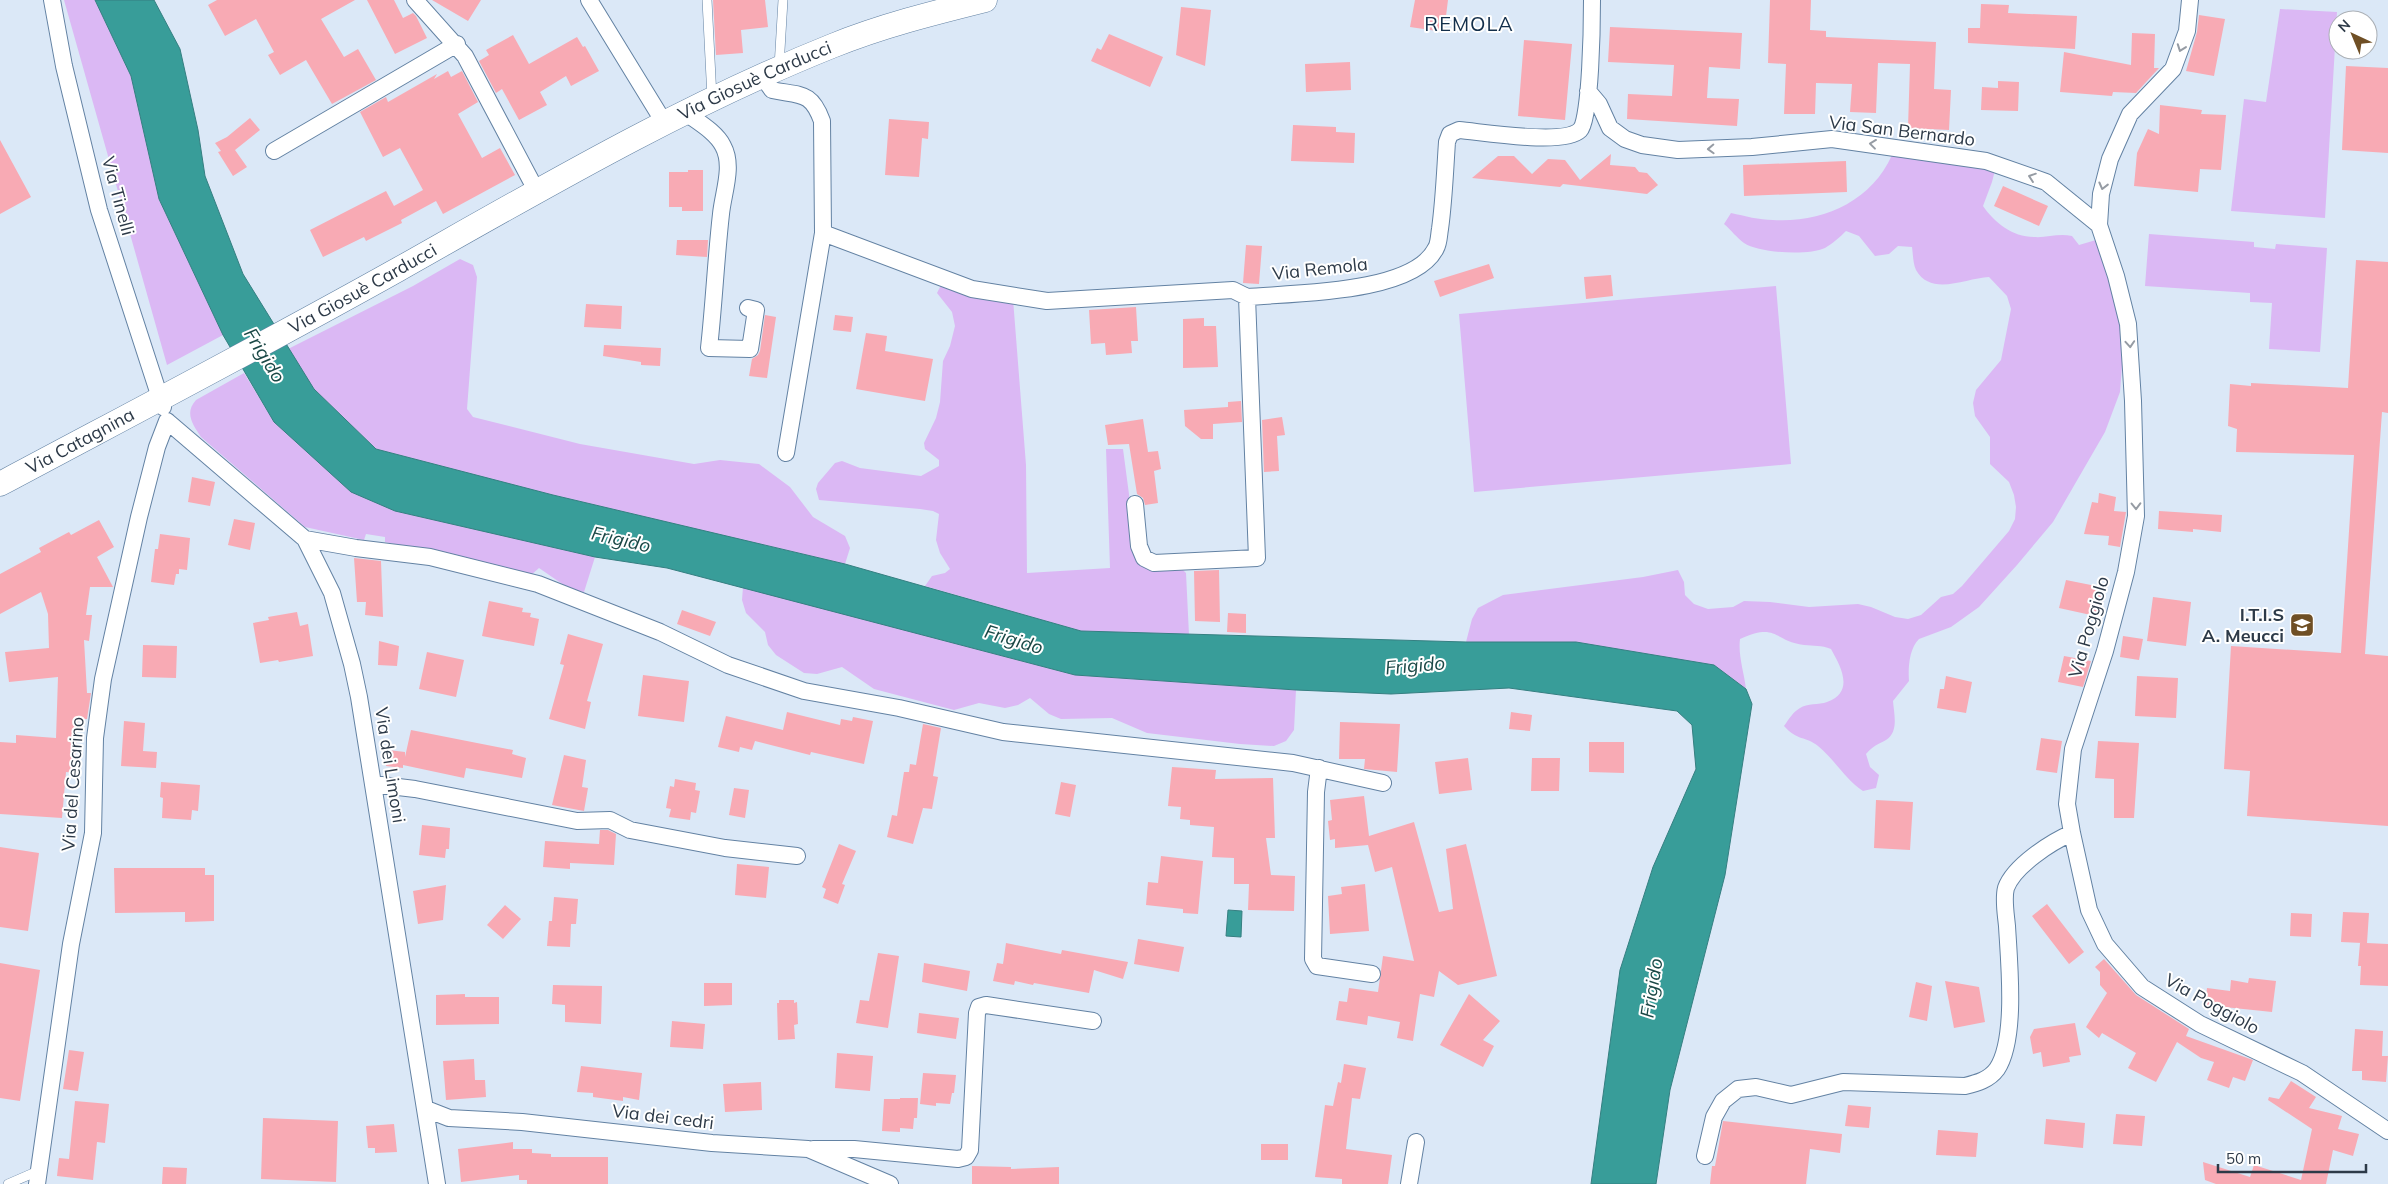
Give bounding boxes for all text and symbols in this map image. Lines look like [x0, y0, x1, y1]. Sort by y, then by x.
north arrow [2328, 10, 2378, 60]
district label: REMOLA [1424, 11, 1514, 36]
text: N [2334, 16, 2354, 36]
street label: Via Giosuè Carducci [674, 35, 835, 125]
one-way arrow [2177, 43, 2187, 51]
street label: Via San Bernardo [1828, 110, 1976, 151]
one-way arrow [1869, 139, 1877, 150]
one-way arrow [1707, 143, 1715, 154]
street label: Via Tinelli [97, 154, 140, 238]
one-way arrow [2028, 173, 2036, 183]
one-way arrow [2098, 182, 2109, 191]
street label: Via Giosuè Carducci [284, 238, 441, 339]
street label: Via Remola [1271, 252, 1369, 285]
water label: Frigido [239, 323, 291, 387]
one-way arrow [2124, 340, 2135, 348]
street label: Via Catagnina [22, 403, 138, 479]
one-way arrow [2131, 503, 2141, 511]
water label: Frigido [589, 521, 653, 557]
street label: Via Poggiolo [2063, 573, 2114, 680]
place label: I.T.I.S A. Meucci [2202, 603, 2284, 647]
school or university icon: I.T.I.S A. Meucci [2289, 612, 2315, 638]
water label: Frigido [982, 619, 1046, 659]
water label: Frigido [1384, 650, 1446, 680]
street label: Via dei Limoni [370, 705, 411, 824]
street label: Via del Cesarino [56, 716, 89, 852]
water label: Frigido [1634, 956, 1668, 1020]
street label: Via Poggiolo [2161, 968, 2264, 1039]
street label: Via dei cedri [611, 1099, 715, 1134]
scale bar [2218, 1142, 2366, 1174]
text: 50 m [2226, 1149, 2261, 1168]

